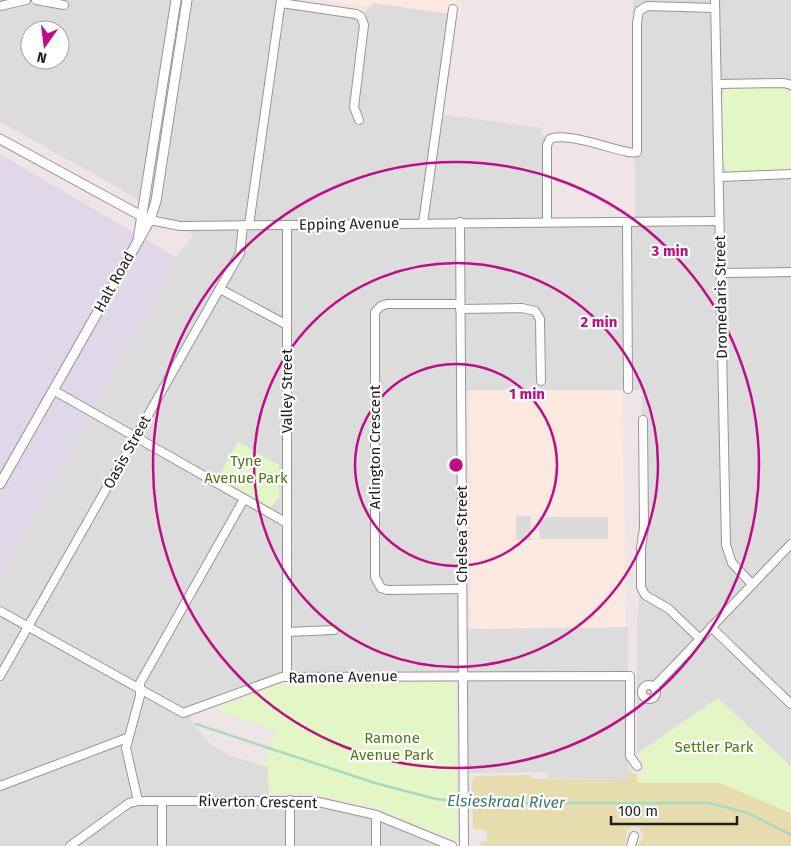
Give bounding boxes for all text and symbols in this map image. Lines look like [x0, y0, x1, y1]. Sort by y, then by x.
north arrow [20, 20, 70, 70]
text: N [35, 48, 49, 67]
street label: Epping Avenue [299, 214, 399, 234]
street label: Dromedaris Street [711, 234, 731, 359]
text: 3 min [651, 242, 688, 260]
street label: Halt Road [90, 249, 138, 315]
text: 2 min [581, 313, 617, 331]
street label: Valley Street [278, 348, 296, 433]
street label: Arlington Crescent [366, 384, 384, 509]
text: 1 min [509, 385, 545, 403]
street label: Oasis Street [99, 412, 155, 492]
park label: Tyne Avenue Park [204, 452, 288, 487]
centre of rings [447, 456, 465, 474]
street label: Chelsea Street [453, 485, 471, 583]
street label: Ramone Avenue [288, 667, 398, 687]
park label: Ramone Avenue Park [350, 729, 434, 764]
park label: Settler Park [675, 738, 754, 756]
water label: Elsieskraal River [447, 791, 566, 812]
street label: Riverton Crescent [198, 792, 318, 812]
scale bar [611, 794, 737, 826]
text: 100 m [618, 802, 658, 820]

